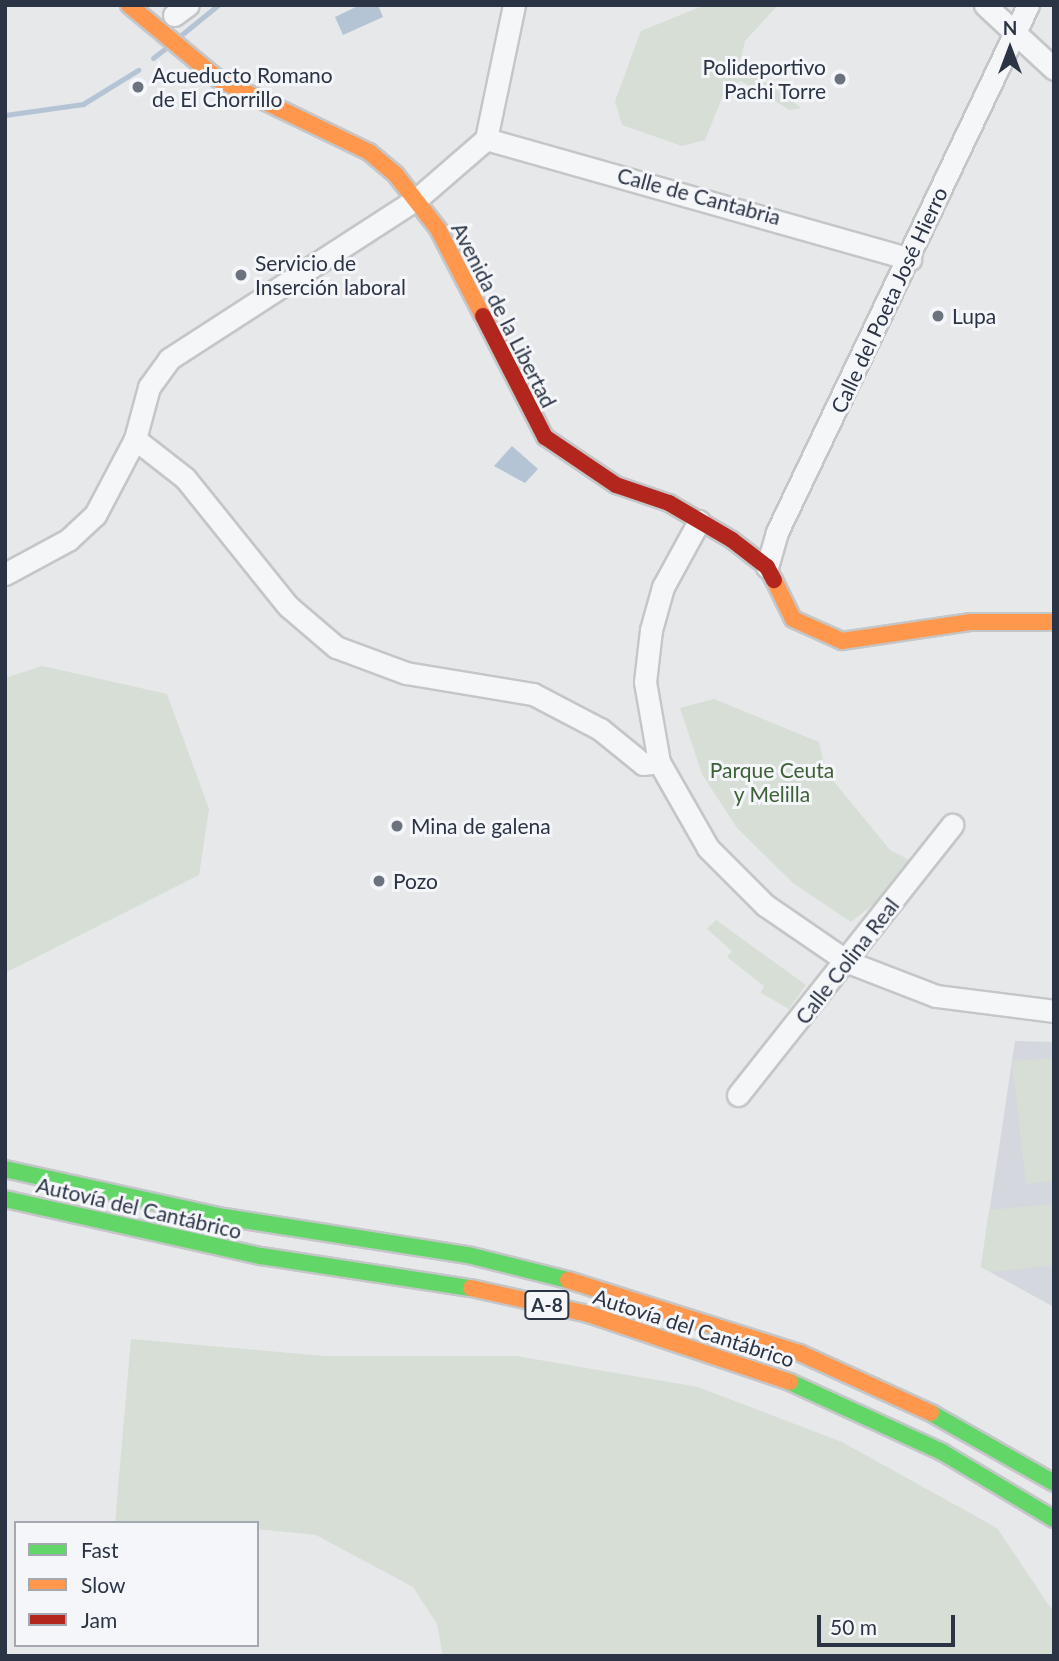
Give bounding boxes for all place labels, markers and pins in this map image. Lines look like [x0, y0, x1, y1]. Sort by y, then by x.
place label: Polideportivo Pachi Torre [702, 54, 826, 104]
place label: Acueducto Romano de El Chorrillo [152, 62, 333, 112]
marker: Polideportivo Pachi Torre [832, 71, 848, 87]
marker: Acueducto Romano de El Chorrillo [130, 79, 146, 95]
place label: Servicio de Inserción laboral [255, 250, 406, 300]
marker: Servicio de Inserción laboral [233, 267, 249, 283]
place label: Lupa [952, 303, 996, 329]
marker: Lupa [930, 308, 946, 324]
place label: Mina de galena [411, 813, 551, 839]
marker: Mina de galena [389, 818, 405, 834]
place label: Pozo [393, 868, 438, 894]
marker: Pozo [371, 873, 387, 889]

